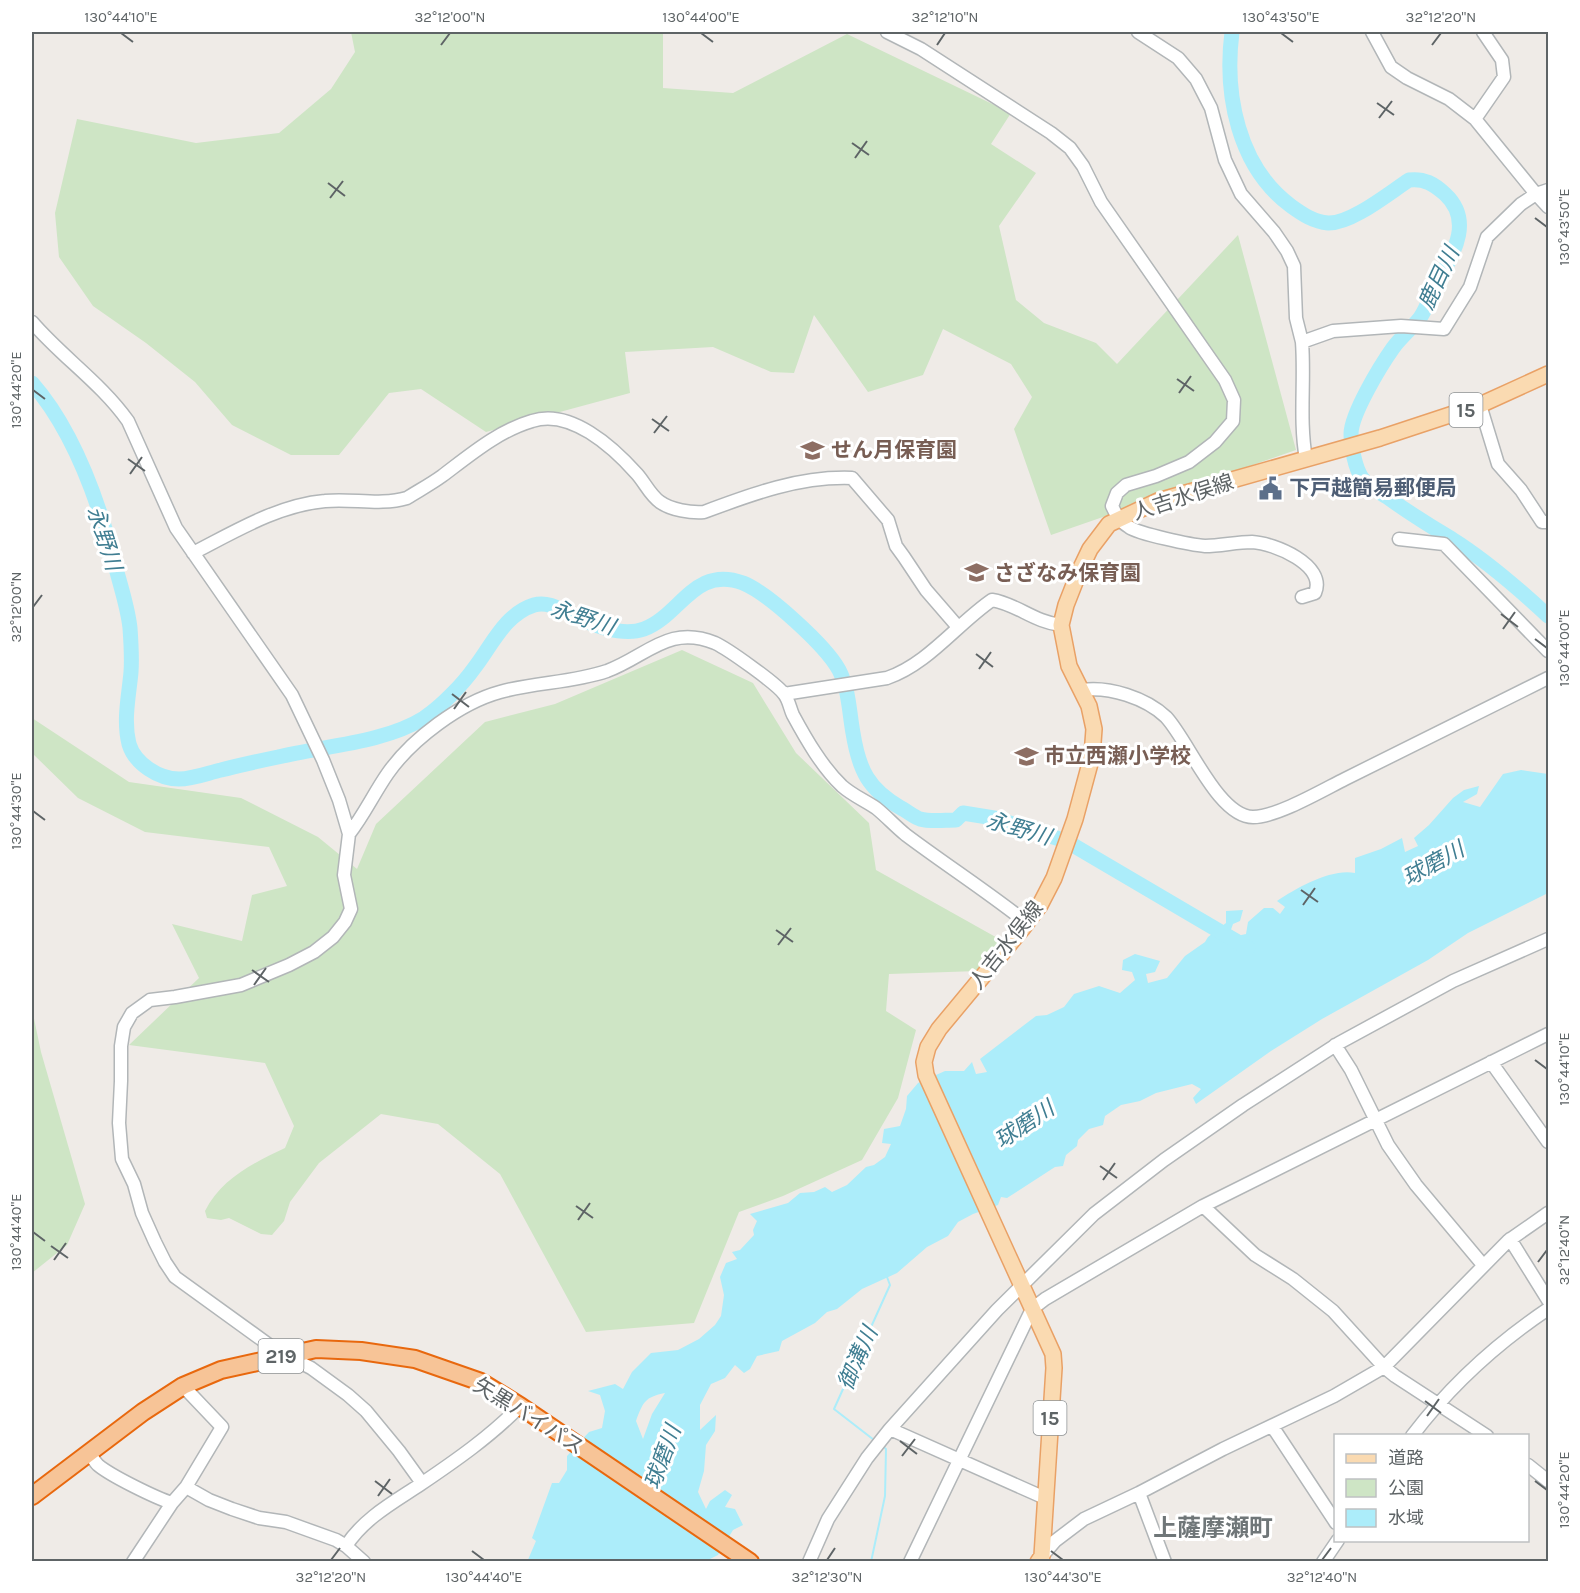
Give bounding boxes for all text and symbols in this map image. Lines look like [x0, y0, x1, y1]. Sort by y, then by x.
text: 130°44'10"E [84, 8, 158, 26]
text: 32°12'00"N [415, 8, 485, 26]
text: 130°44'00"E [662, 8, 740, 26]
text: 32°12'10"N [911, 8, 979, 26]
text: 130°43'50"E [1242, 8, 1320, 26]
text: 32°12'20"N [1406, 8, 1476, 26]
text: 130°43'50"E [1555, 188, 1573, 266]
water label: 鹿目川 [1413, 241, 1465, 314]
text: 130°44'20"E [7, 351, 25, 429]
road number: 15 [1450, 393, 1482, 427]
school or university icon: せん月保育園 [800, 437, 826, 463]
place label: せん月保育園 [831, 438, 957, 462]
street label: 人吉水俣線 [1129, 469, 1237, 525]
public building icon: 下戸越簡易郵便局 [1258, 475, 1284, 501]
place label: 下戸越簡易郵便局 [1289, 476, 1457, 500]
water label: 永野川 [81, 503, 127, 576]
school or university icon: さざなみ保育園 [963, 560, 989, 586]
place label: さざなみ保育園 [994, 561, 1141, 585]
text: 32°12'00"N [7, 572, 25, 642]
water label: 永野川 [547, 595, 620, 641]
text: 130°44'00"E [1555, 609, 1573, 687]
school or university icon: 市立西瀬小学校 [1013, 743, 1039, 769]
place label: 市立西瀬小学校 [1044, 744, 1191, 768]
text: 130°44'30"E [7, 772, 25, 850]
water label: 永野川 [983, 807, 1056, 851]
water label: 球磨川 [1398, 836, 1470, 891]
street label: 人吉水俣線 [964, 896, 1048, 994]
text: 130°44'10"E [1555, 1032, 1573, 1106]
water label: 球磨川 [990, 1094, 1061, 1154]
text: 130°44'40"E [7, 1194, 25, 1270]
text: 32°12'40"N [1555, 1215, 1573, 1285]
water label: 御溝川 [833, 1321, 884, 1394]
road number: 219 [258, 1339, 304, 1373]
street label: 矢黒バイパス [469, 1373, 589, 1459]
road number: 15 [1034, 1401, 1066, 1435]
water label: 球磨川 [639, 1420, 687, 1493]
legend [1334, 1434, 1529, 1542]
text: 道路 [1388, 1447, 1424, 1469]
text: 130°44'20"E [1555, 1451, 1573, 1529]
text: 公園 [1388, 1477, 1424, 1499]
text: 水域 [1388, 1507, 1424, 1529]
district label: 上薩摩瀬町 [1153, 1514, 1273, 1542]
text: 32°12'20"N [296, 1568, 366, 1586]
text: 130°44'40"E [446, 1568, 522, 1586]
text: 32°12'30"N [792, 1568, 862, 1586]
text: 130°44'30"E [1024, 1568, 1102, 1586]
text: 32°12'40"N [1287, 1568, 1357, 1586]

